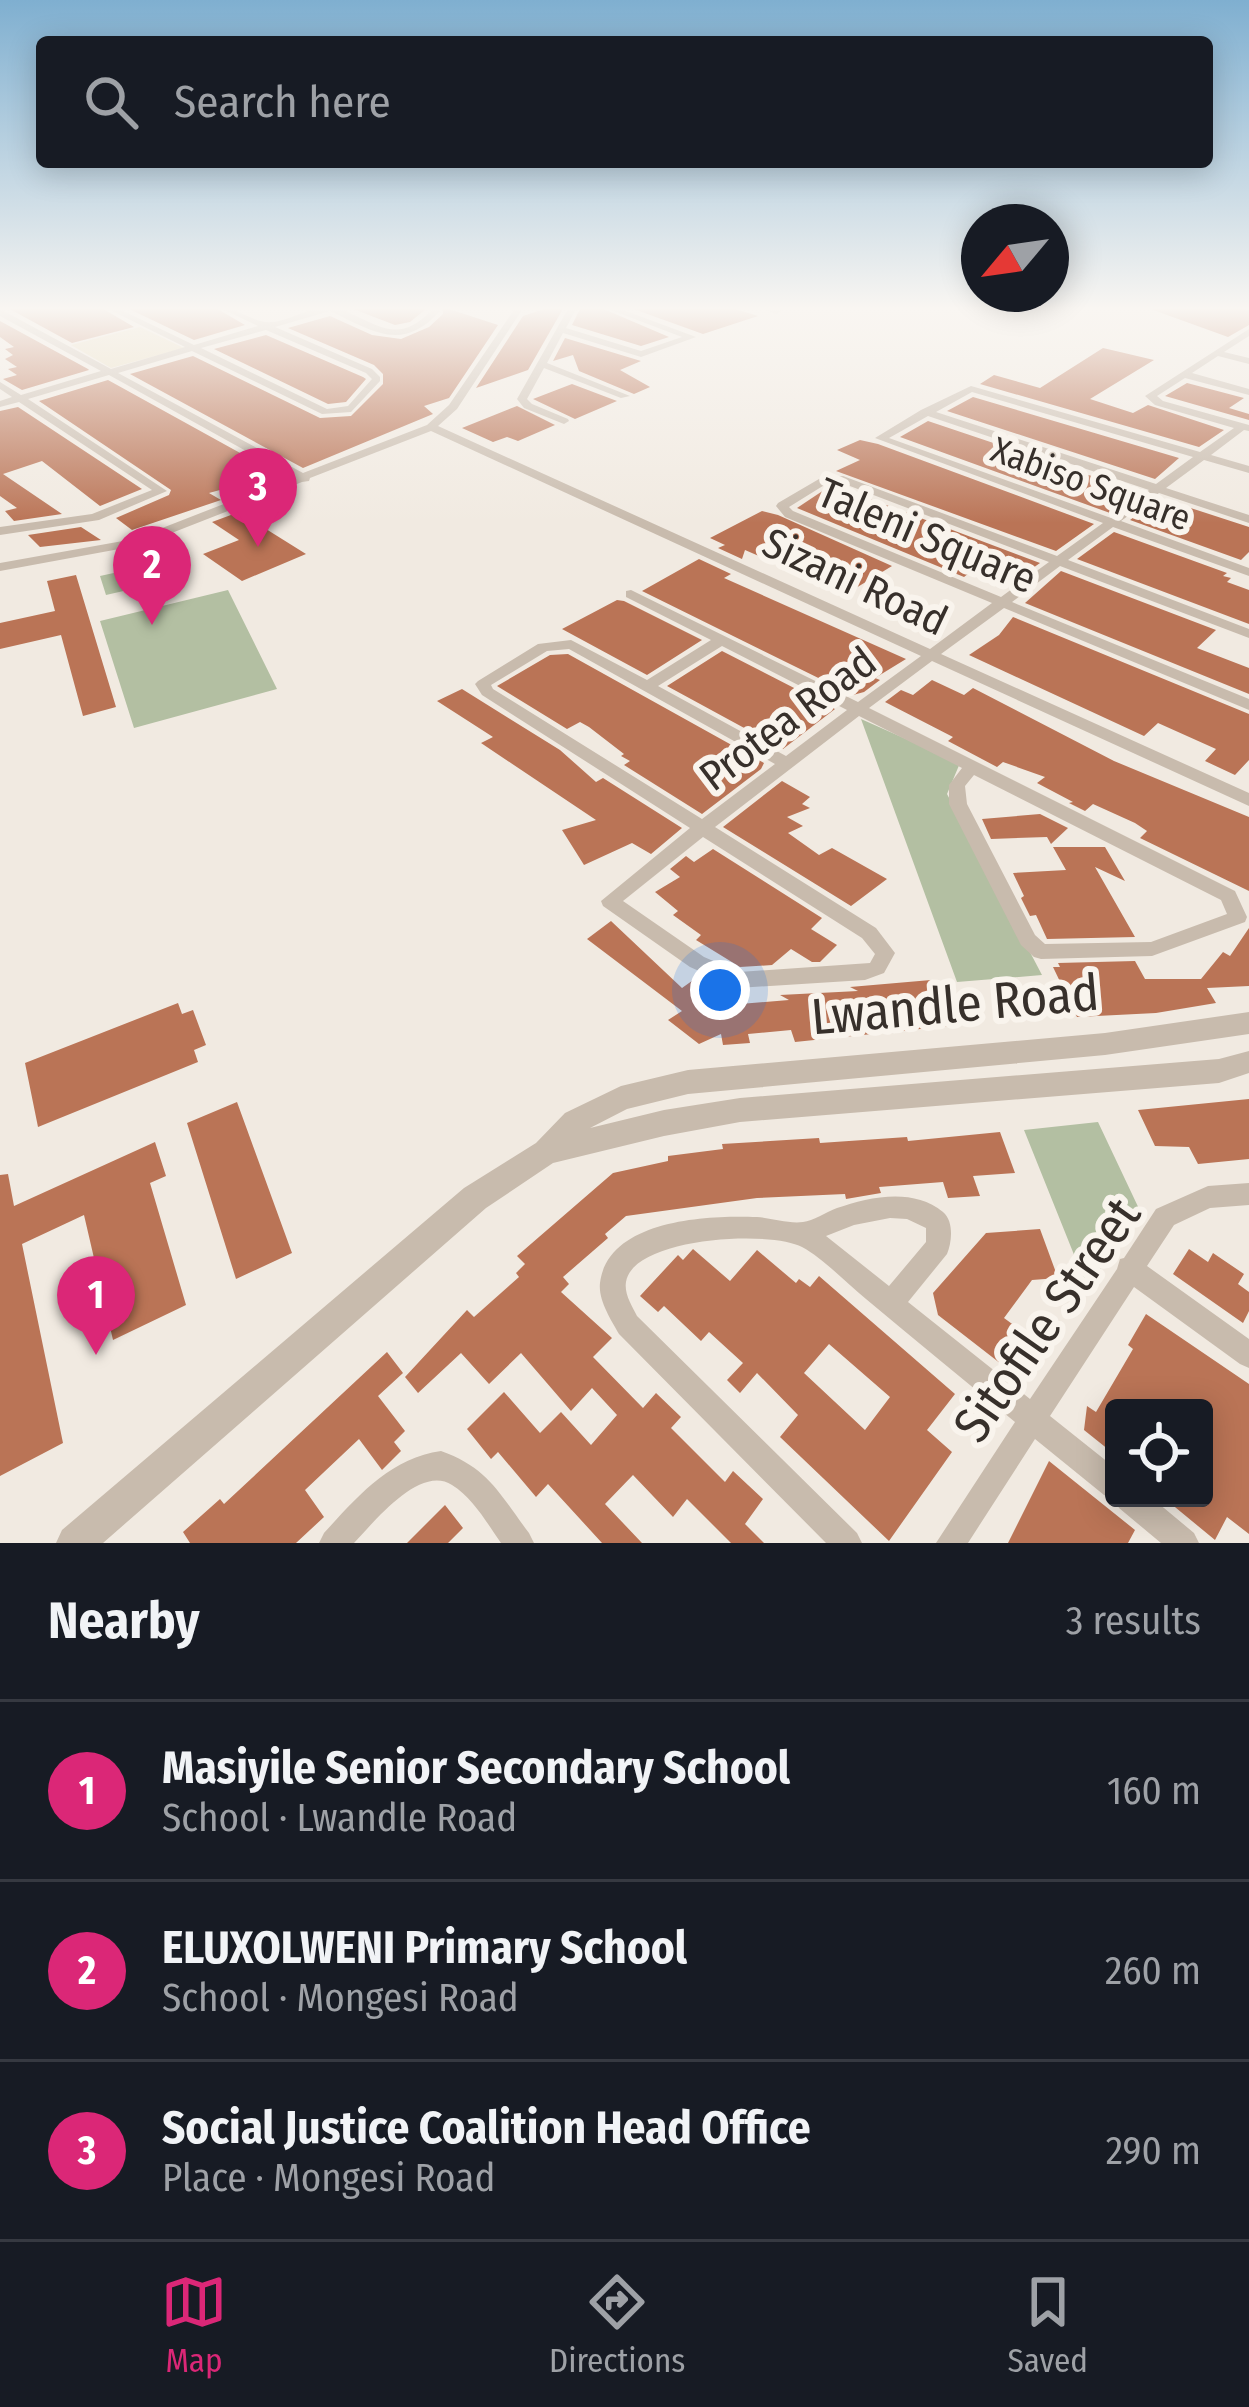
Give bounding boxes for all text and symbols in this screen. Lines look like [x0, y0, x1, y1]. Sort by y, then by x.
search box [36, 36, 1213, 168]
icon: search [78, 69, 144, 135]
text: Search here [174, 75, 391, 129]
north arrow [961, 204, 1069, 312]
street label: Xabiso Square [985, 428, 1197, 540]
pin: 3 [219, 448, 297, 547]
street label: Taleni Square [811, 468, 1043, 604]
street label: Sizani Road [755, 518, 955, 646]
pin: 2 [113, 526, 191, 625]
street label: Protea Road [690, 637, 886, 801]
your location [690, 960, 750, 1020]
street label: Lwandle Road [809, 962, 1101, 1048]
street label: Sitofile Street [940, 1186, 1154, 1454]
pin: 1 [57, 1256, 135, 1355]
map controls [1105, 1399, 1213, 1507]
button: locate [1105, 1399, 1213, 1507]
text: Nearby [48, 1590, 200, 1652]
text: 3 results [1066, 1598, 1201, 1644]
text: Masiyile Senior Secondary School [162, 1741, 790, 1795]
text: 1 [79, 1768, 95, 1814]
text: 160 m [1107, 1768, 1201, 1814]
text: School · Lwandle Road [162, 1795, 517, 1841]
text: ELUXOLWENI Primary School [162, 1921, 687, 1975]
text: 2 [78, 1948, 96, 1994]
text: 260 m [1105, 1948, 1201, 1994]
text: School · Mongesi Road [162, 1975, 519, 2021]
text: Social Justice Coalition Head Office [162, 2101, 811, 2155]
text: 3 [78, 2128, 96, 2174]
text: 290 m [1106, 2128, 1201, 2174]
text: Place · Mongesi Road [162, 2155, 495, 2201]
tab: Map [161, 2269, 227, 2381]
tab: Directions [549, 2269, 685, 2381]
tab: Saved [1007, 2269, 1088, 2381]

